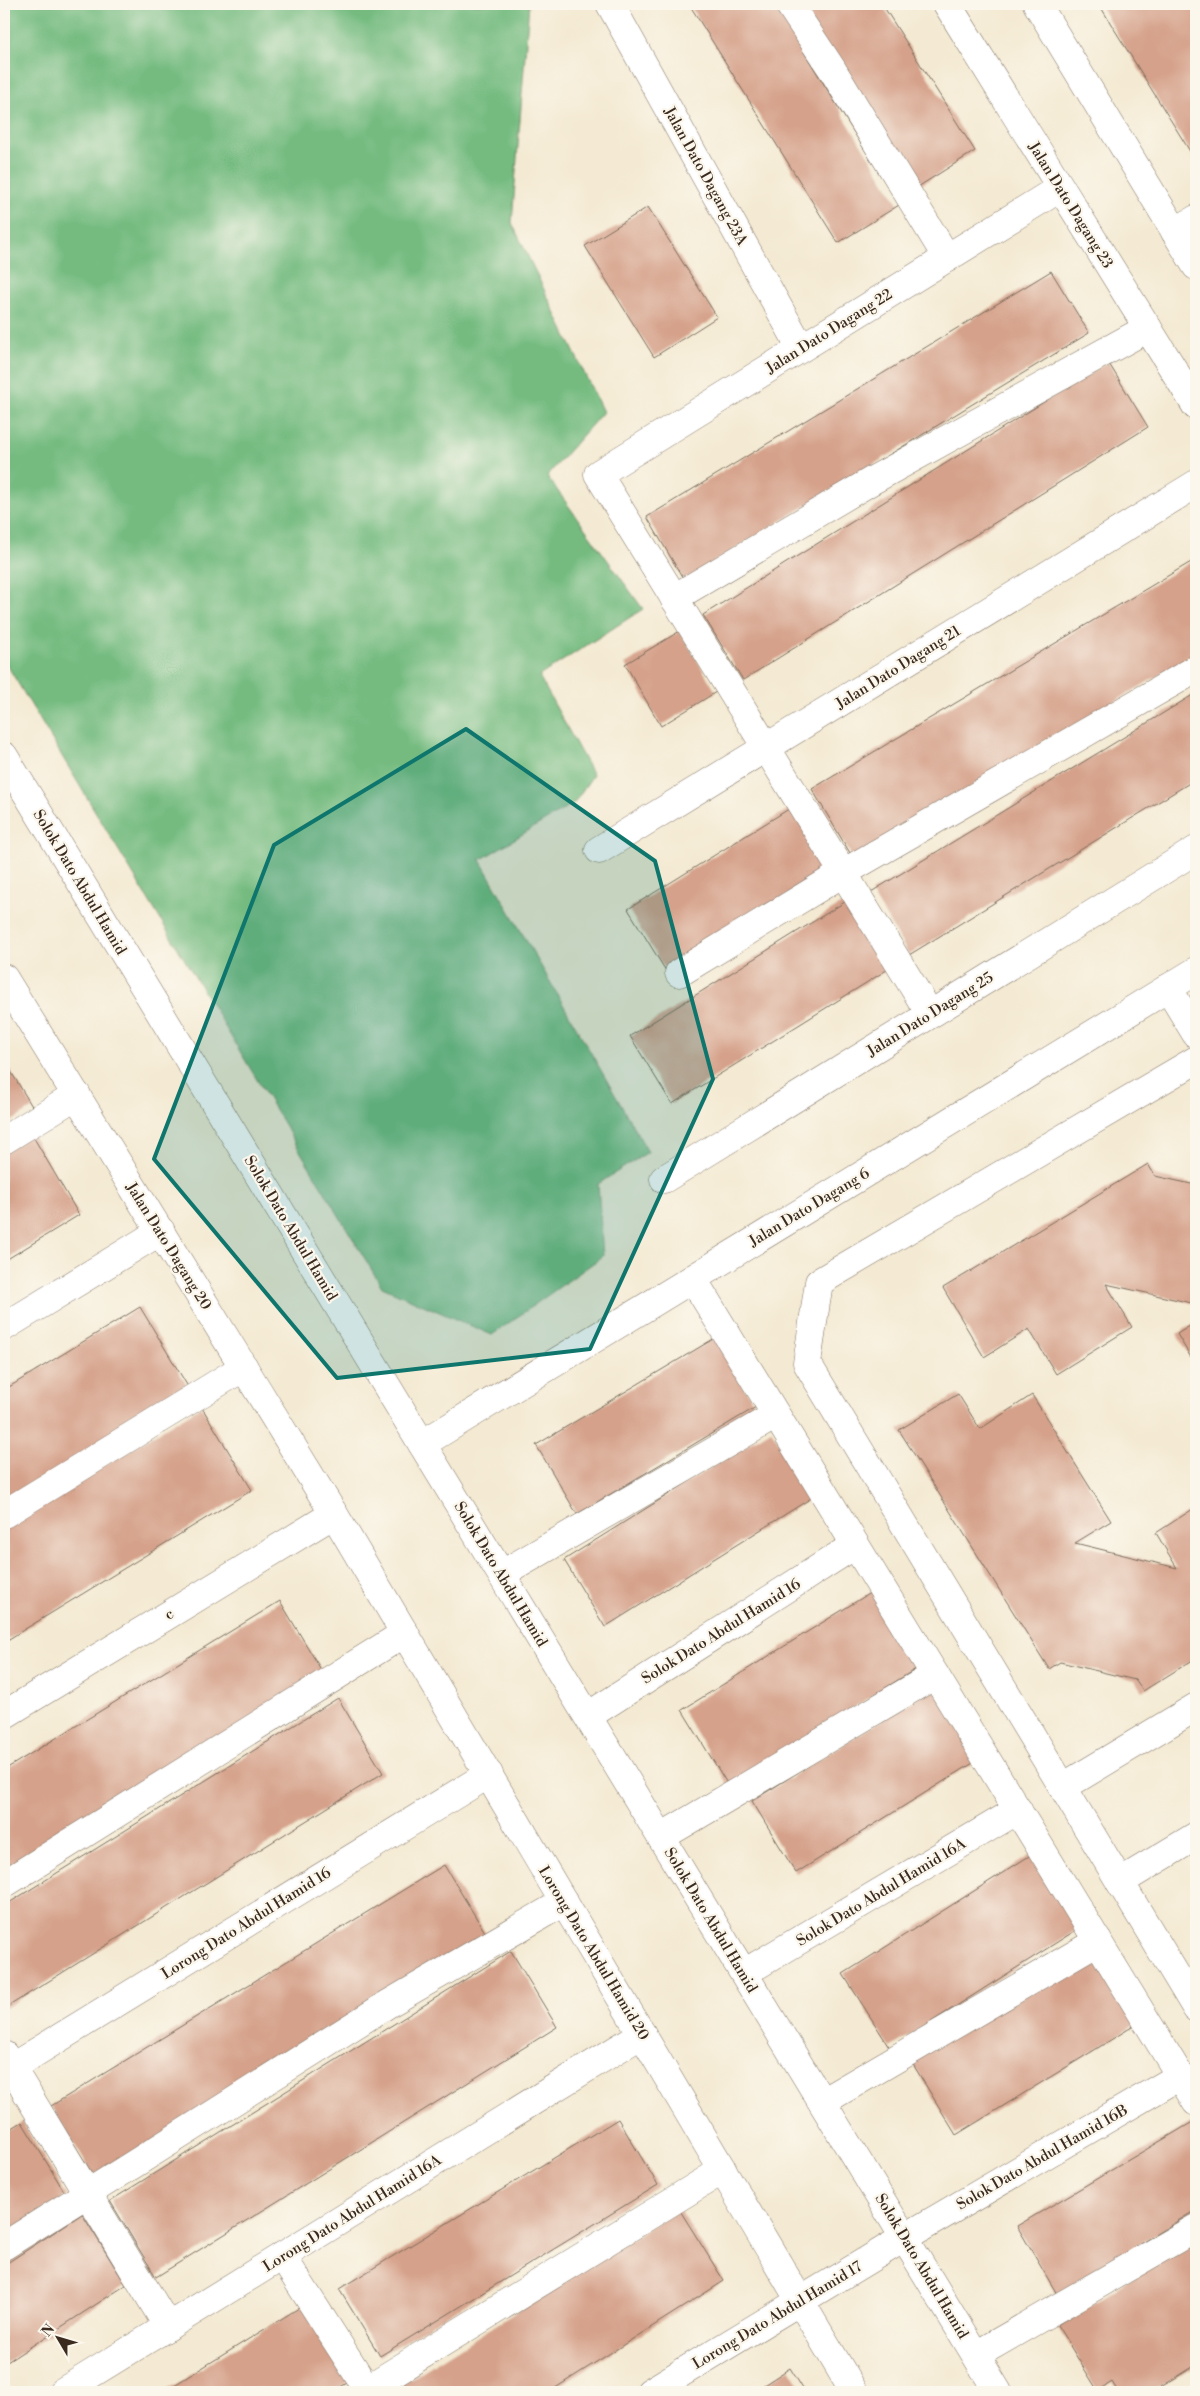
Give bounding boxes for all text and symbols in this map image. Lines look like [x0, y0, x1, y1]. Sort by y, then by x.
street label: Jalan Dato Dagang 23A [659, 103, 752, 249]
street label: Jalan Dato Dagang 23 [1024, 138, 1117, 272]
street label: Jalan Dato Dagang 22 [762, 285, 896, 379]
street label: Jalan Dato Dagang 21 [832, 621, 965, 714]
street label: Solok Dato Abdul Hamid [29, 806, 131, 959]
street label: Jalan Dato Dagang 25 [863, 968, 997, 1061]
street label: Solok Dato Abdul Hamid [240, 1152, 342, 1305]
street label: Jalan Dato Dagang 6 [745, 1164, 873, 1251]
street label: Jalan Dato Dagang 20 [121, 1178, 216, 1314]
street label: Solok Dato Abdul Hamid [450, 1498, 552, 1651]
street label: Solok Dato Abdul Hamid 16 [638, 1575, 804, 1688]
street label: c [161, 1604, 177, 1625]
street label: Solok Dato Abdul Hamid 16A [793, 1834, 970, 1951]
street label: Solok Dato Abdul Hamid [660, 1844, 762, 1997]
street label: Lorong Dato Abdul Hamid 16 [158, 1863, 335, 1983]
street label: Lorong Dato Abdul Hamid 20 [534, 1863, 653, 2044]
street label: Solok Dato Abdul Hamid 16B [953, 2101, 1131, 2214]
street label: Lorong Dato Abdul Hamid 16A [260, 2150, 445, 2276]
street label: Solok Dato Abdul Hamid [871, 2190, 973, 2343]
street label: Lorong Dato Abdul Hamid 17 [689, 2257, 866, 2374]
north arrow [32, 2314, 82, 2364]
text: N [38, 2321, 59, 2341]

